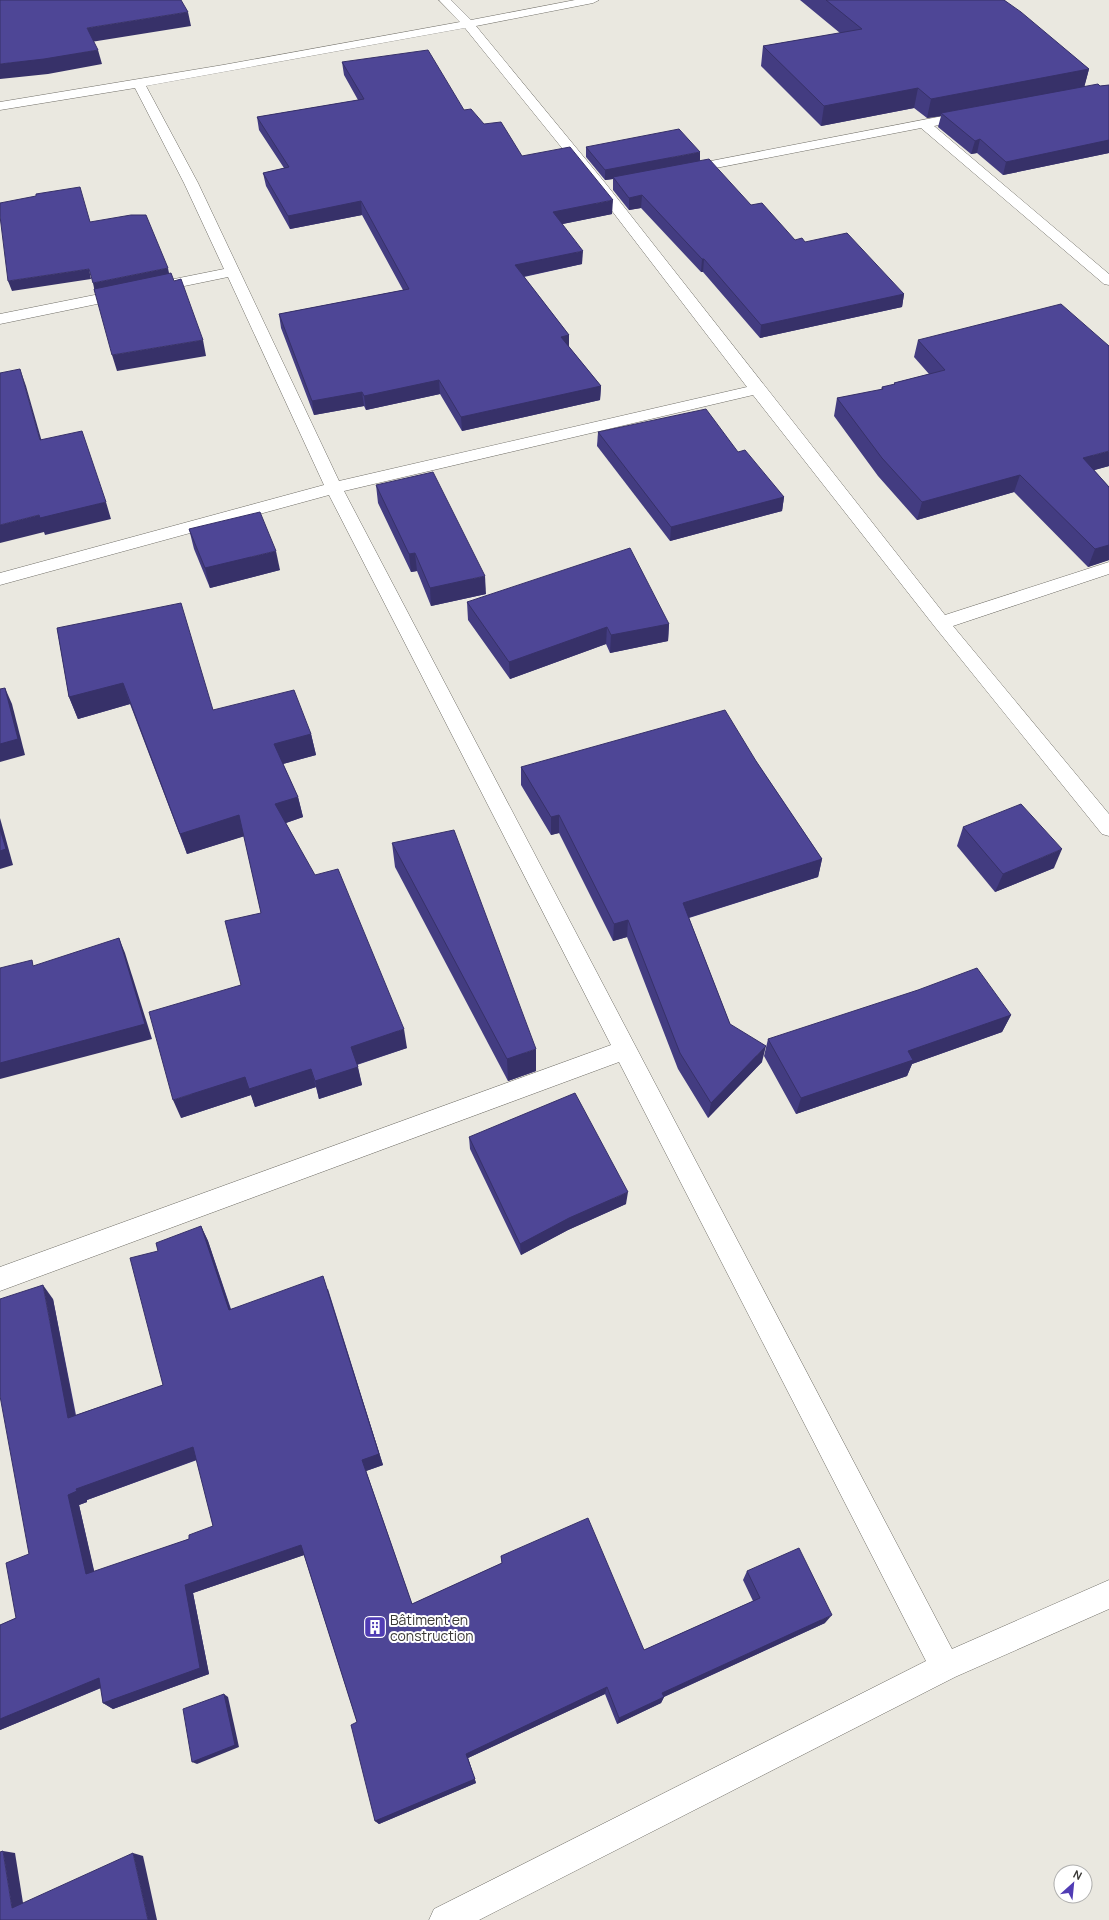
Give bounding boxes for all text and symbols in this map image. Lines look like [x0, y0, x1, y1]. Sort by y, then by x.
place label: Bâtiment en construction [390, 1610, 474, 1645]
building icon: Bâtiment en construction [362, 1614, 388, 1640]
north arrow [1053, 1864, 1093, 1904]
text: N [1071, 1866, 1085, 1883]

